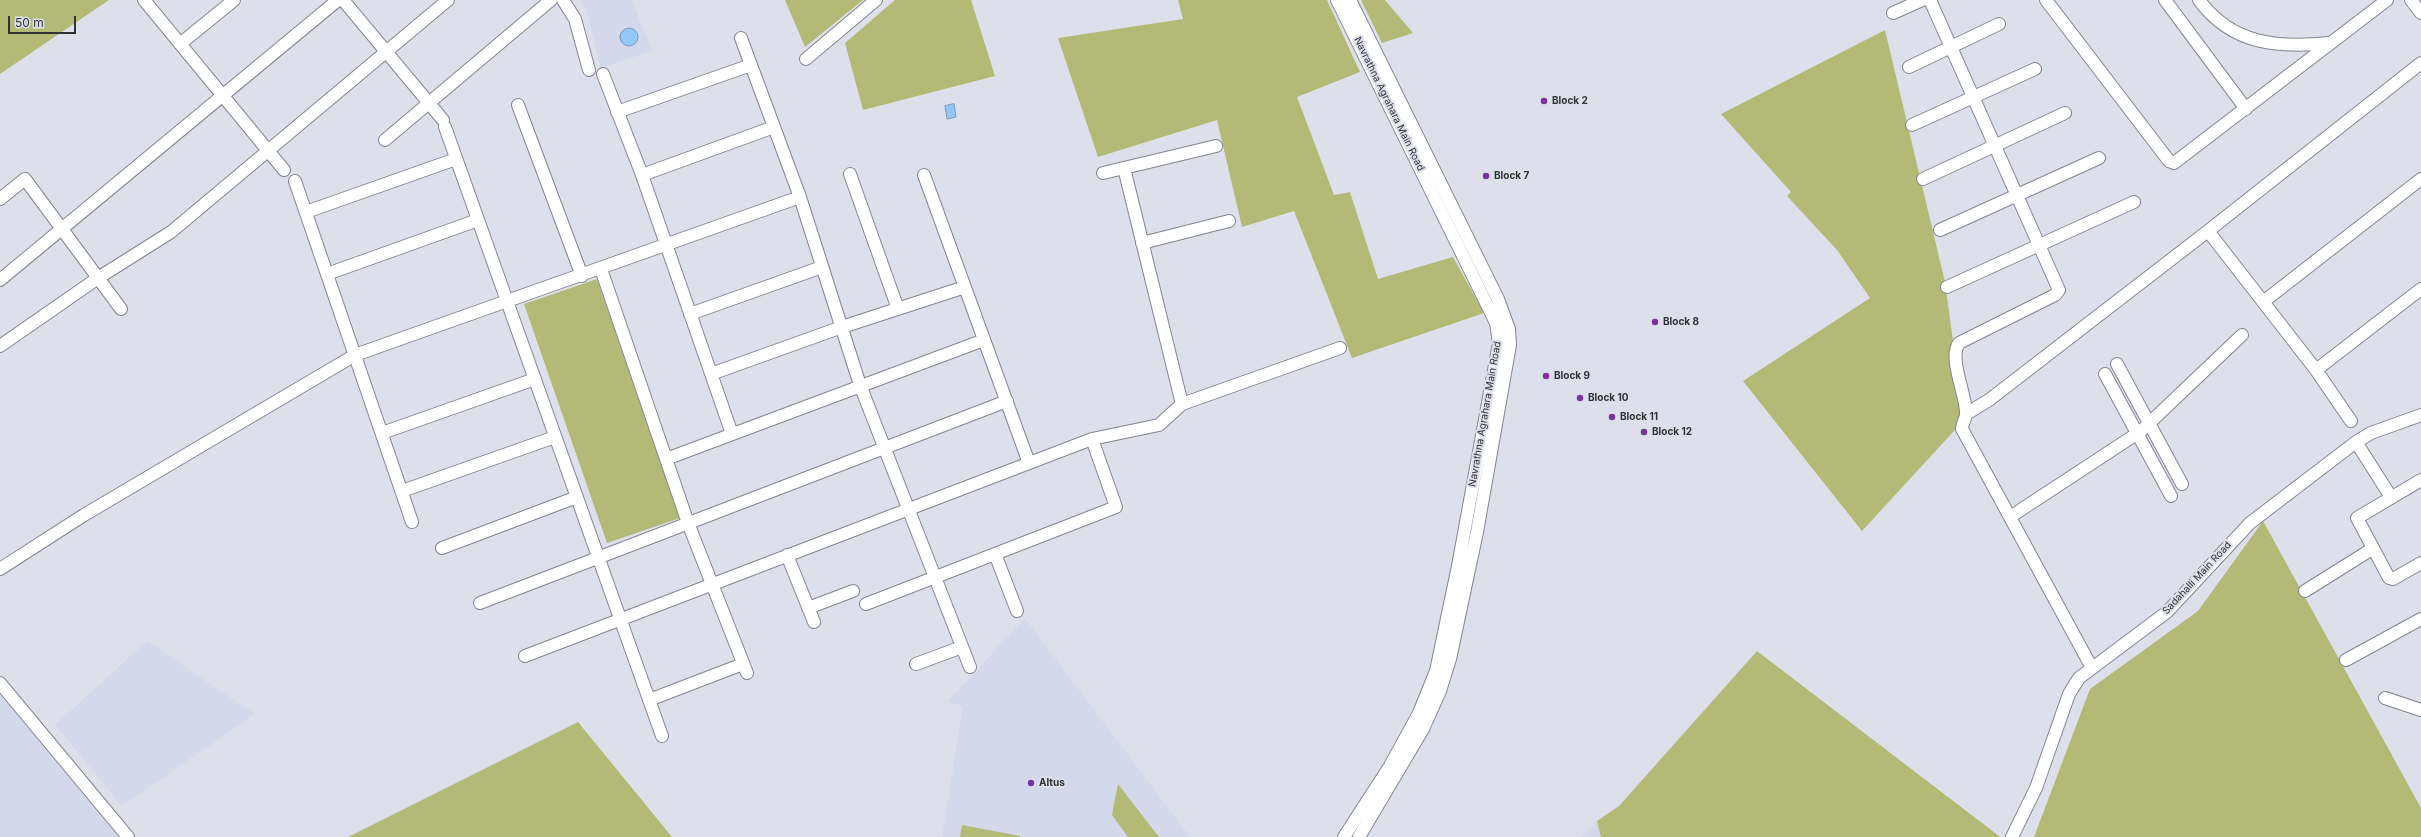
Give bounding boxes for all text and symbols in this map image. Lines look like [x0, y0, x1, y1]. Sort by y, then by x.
scale bar [10, 8, 78, 34]
text: 50 m [15, 15, 44, 30]
street label: Navrathna Agrahara Main Road [1351, 35, 1427, 173]
place label: Block 2 [1552, 95, 1588, 107]
marker: Block 2 [1539, 96, 1549, 106]
place label: Block 7 [1494, 170, 1529, 182]
marker: Block 7 [1481, 171, 1491, 181]
place label: Block 8 [1663, 316, 1699, 328]
marker: Block 8 [1650, 317, 1660, 327]
street label: Navrathna Agrahara Main Road [1466, 340, 1504, 488]
place label: Block 9 [1554, 370, 1590, 382]
marker: Block 9 [1541, 371, 1551, 381]
place label: Block 10 [1588, 392, 1629, 404]
marker: Block 10 [1575, 393, 1585, 403]
place label: Block 11 [1620, 411, 1658, 423]
marker: Block 11 [1607, 412, 1617, 422]
place label: Block 12 [1652, 426, 1692, 438]
marker: Block 12 [1639, 427, 1649, 437]
street label: Sadahalli Main Road [2160, 539, 2234, 617]
place label: Altus [1039, 777, 1065, 789]
marker: Altus [1026, 778, 1036, 788]

